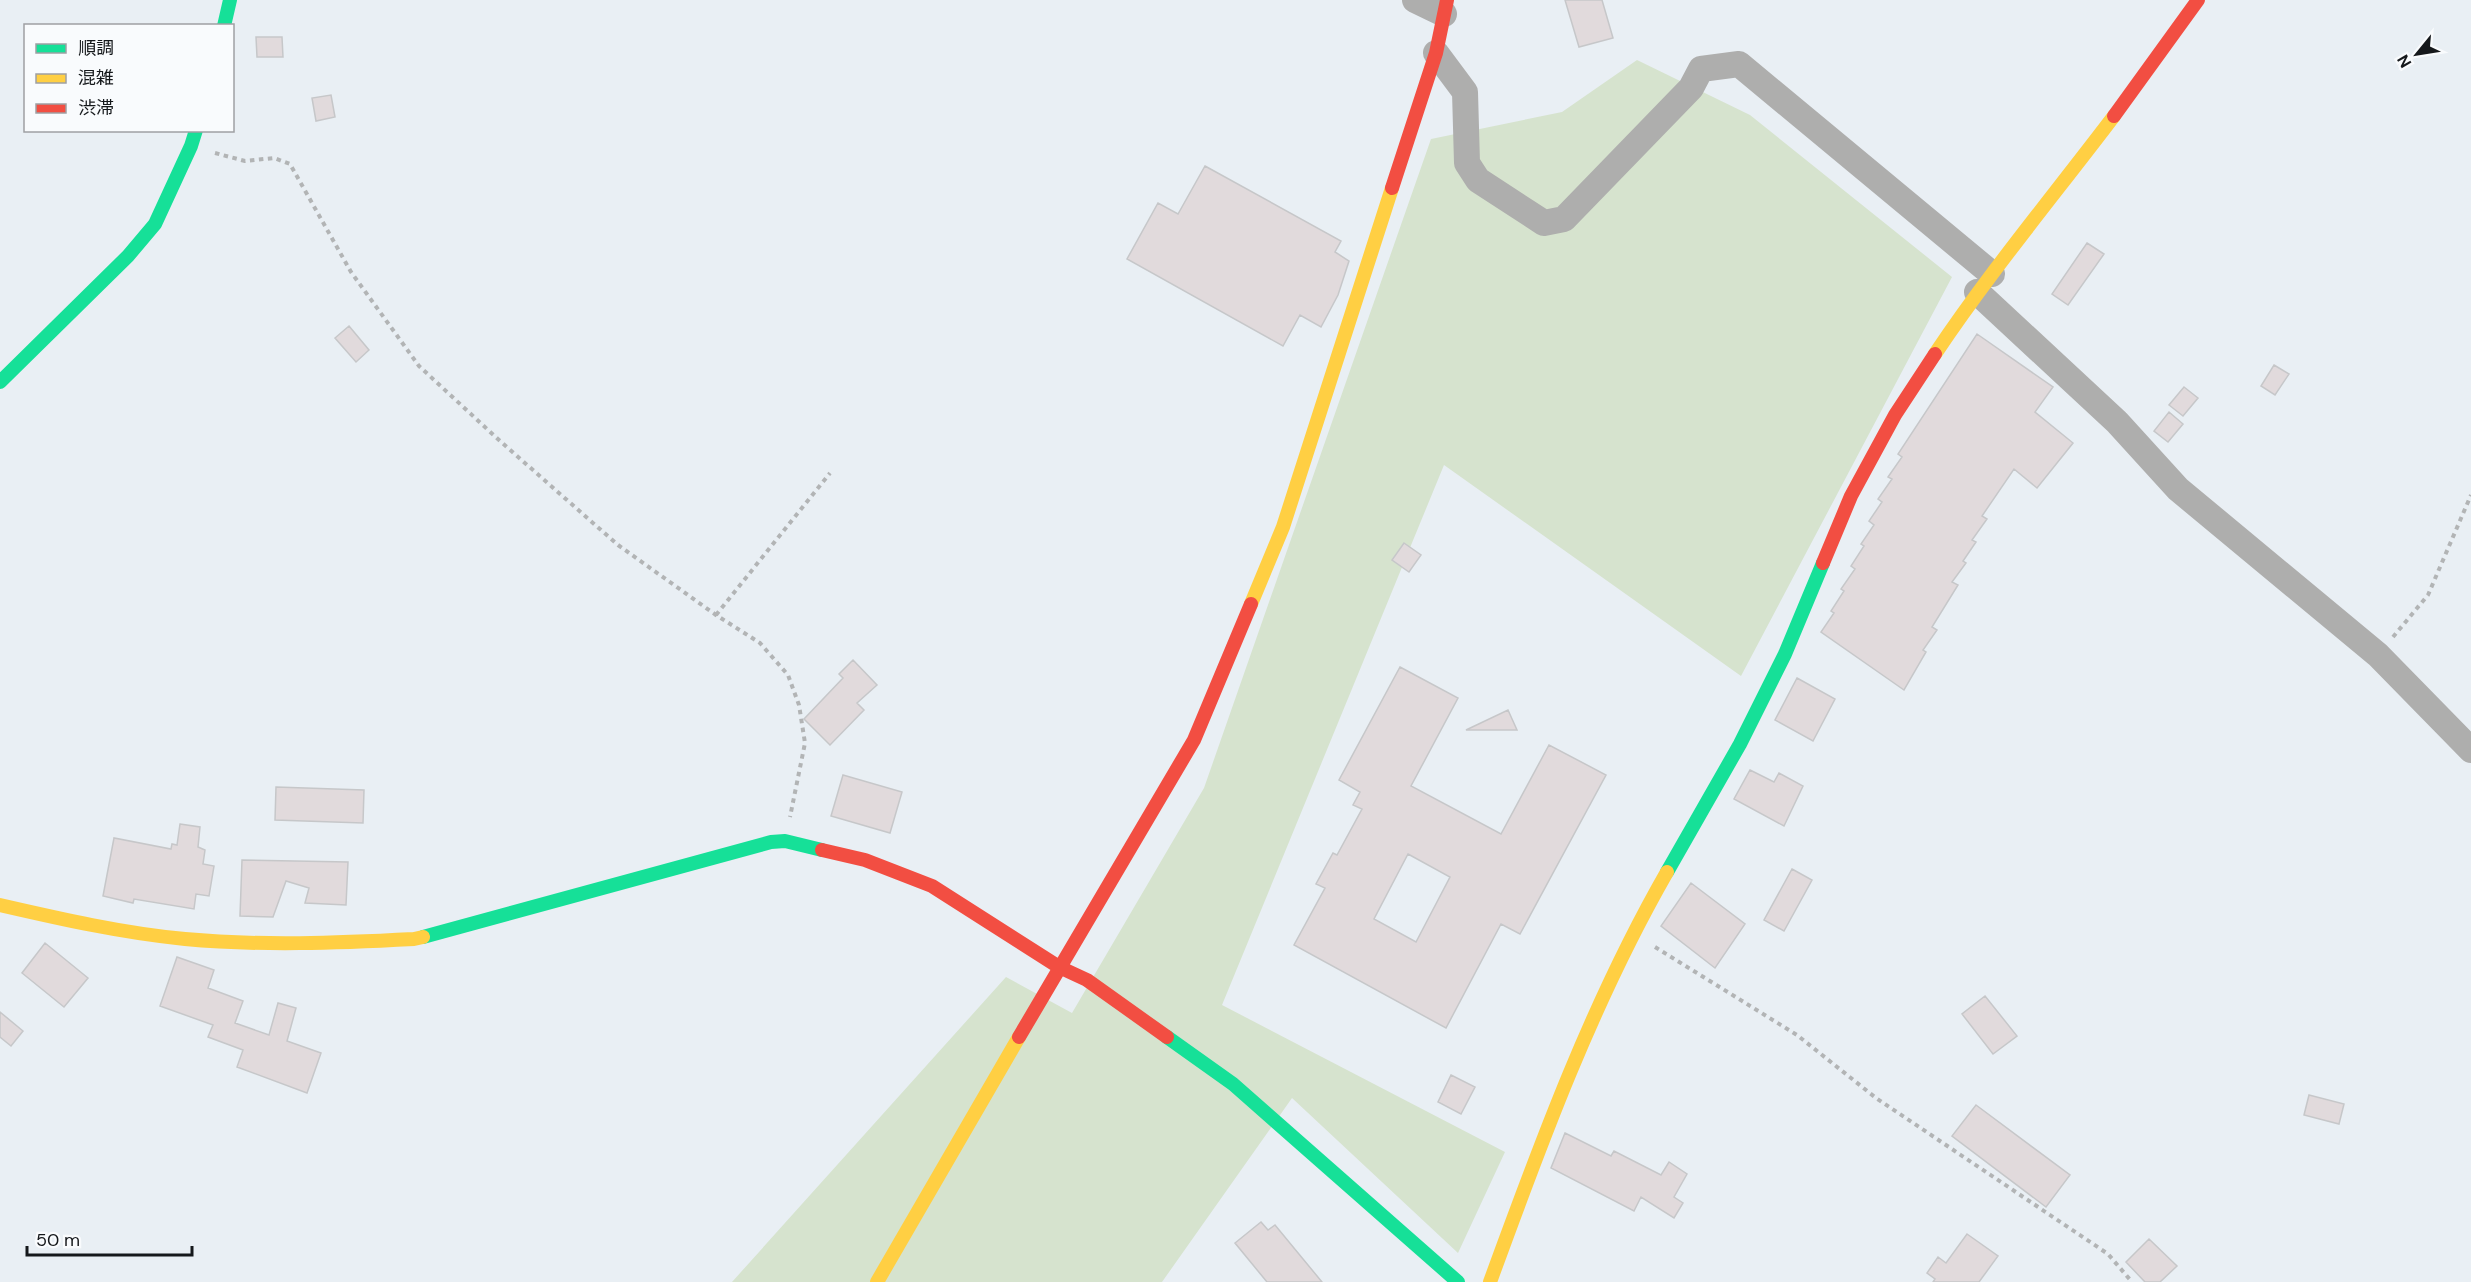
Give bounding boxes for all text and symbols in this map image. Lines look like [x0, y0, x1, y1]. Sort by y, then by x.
legend [24, 24, 234, 132]
north arrow [2387, 24, 2447, 84]
text: 順調 [78, 36, 114, 60]
text: N [2392, 51, 2416, 72]
text: 混雑 [78, 66, 114, 90]
text: 渋滞 [78, 96, 114, 120]
scale bar [27, 1219, 192, 1257]
text: 50 m [36, 1228, 80, 1252]

